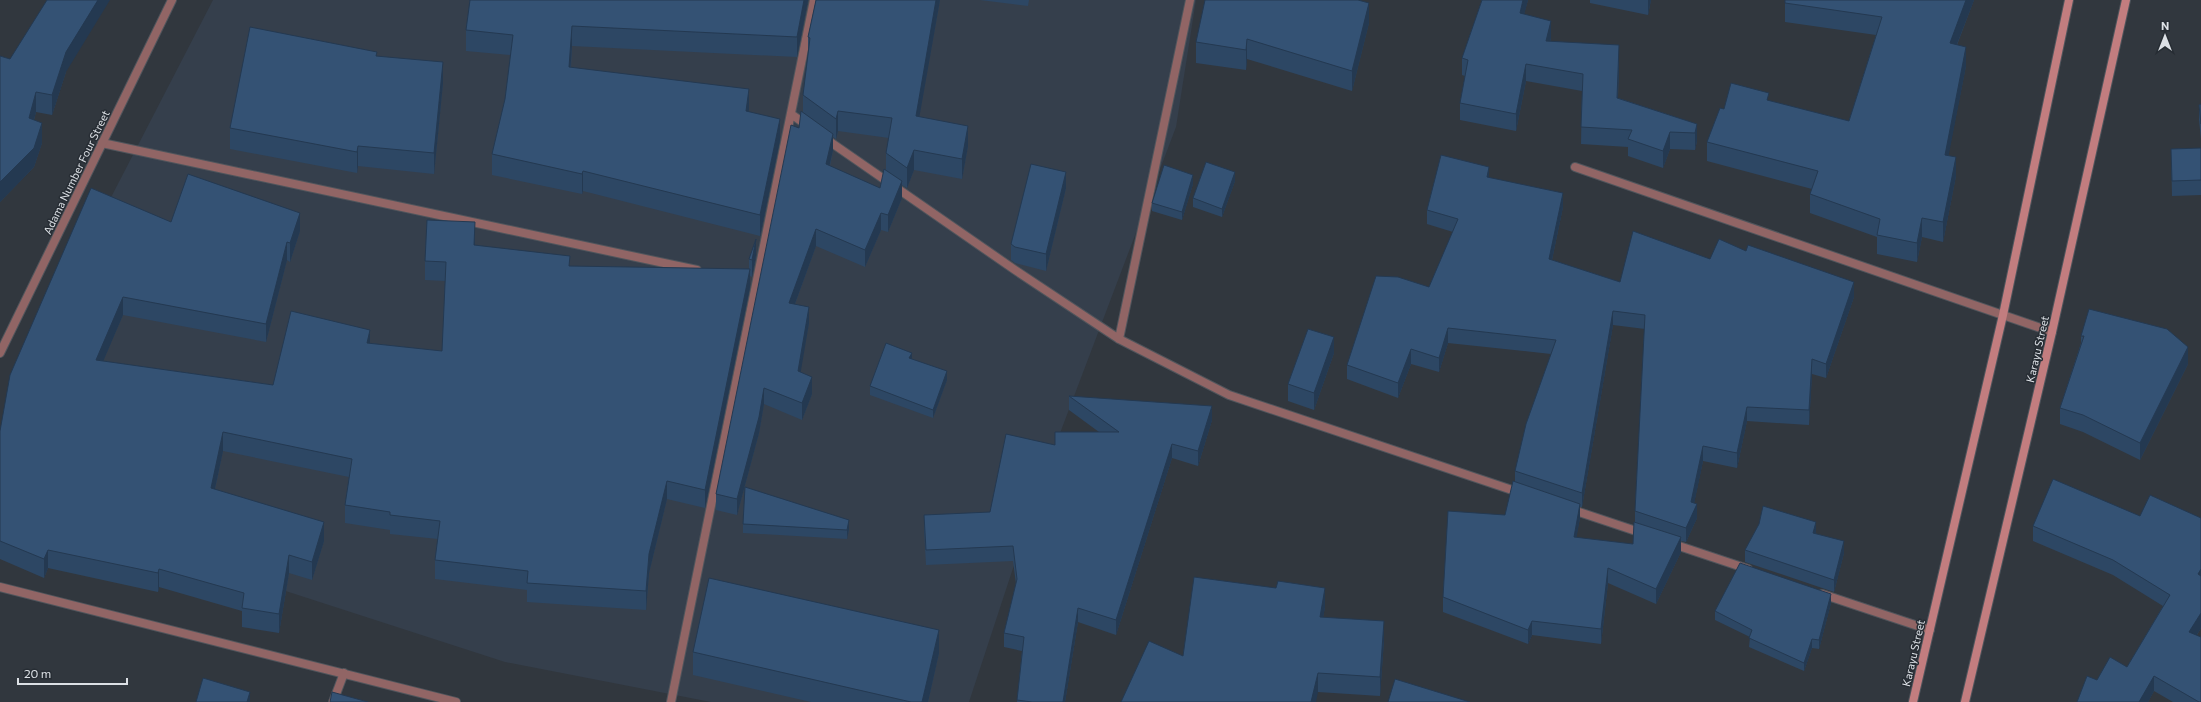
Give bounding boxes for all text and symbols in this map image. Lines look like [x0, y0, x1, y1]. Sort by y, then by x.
north arrow [2145, 16, 2185, 56]
text: N [2161, 19, 2169, 32]
street label: Adama Number Four Street [40, 108, 112, 236]
street label: Karayu Street [2023, 314, 2051, 384]
street label: Karayu Street [1899, 618, 1927, 688]
scale bar [18, 660, 127, 686]
text: 20 m [24, 666, 51, 680]

